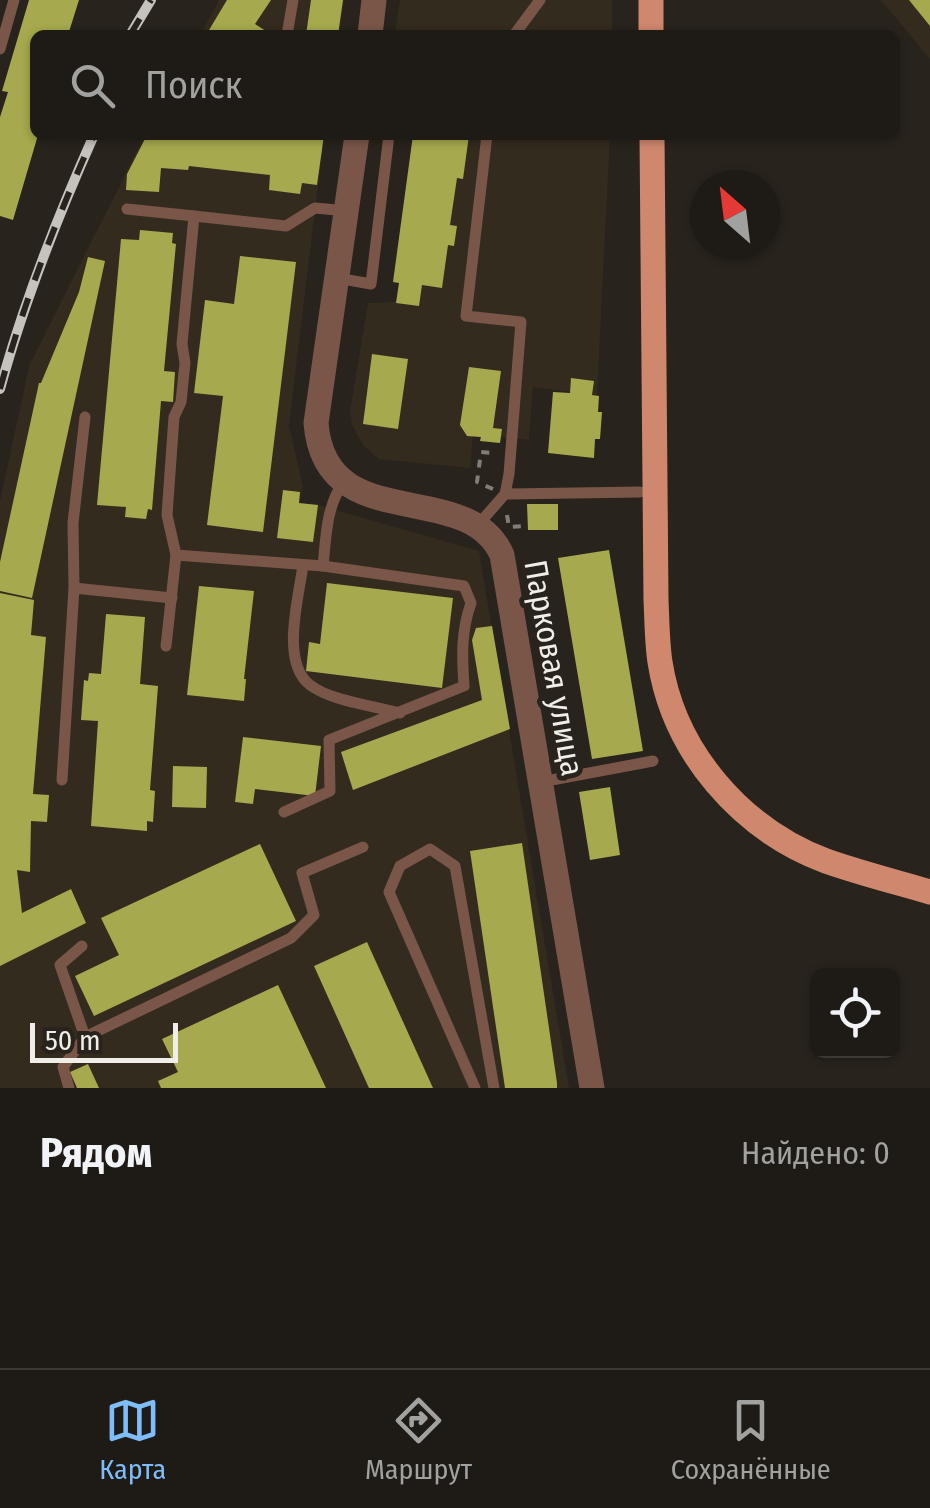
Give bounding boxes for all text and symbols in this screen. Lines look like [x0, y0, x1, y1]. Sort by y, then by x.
search box [30, 30, 900, 140]
icon: search [65, 58, 120, 113]
text: Поиск [145, 62, 242, 108]
north arrow [690, 170, 780, 260]
street label: Парковая улица [516, 557, 592, 779]
map controls [810, 968, 900, 1058]
button: locate [810, 968, 900, 1058]
scale bar [30, 1018, 178, 1062]
text: 50 m [45, 1024, 101, 1057]
text: Рядом [40, 1128, 152, 1178]
text: Найдено: 0 [741, 1134, 890, 1172]
tab: Карта [99, 1393, 166, 1486]
tab: Маршрут [365, 1393, 472, 1486]
tab: Сохранённые [671, 1393, 831, 1486]

